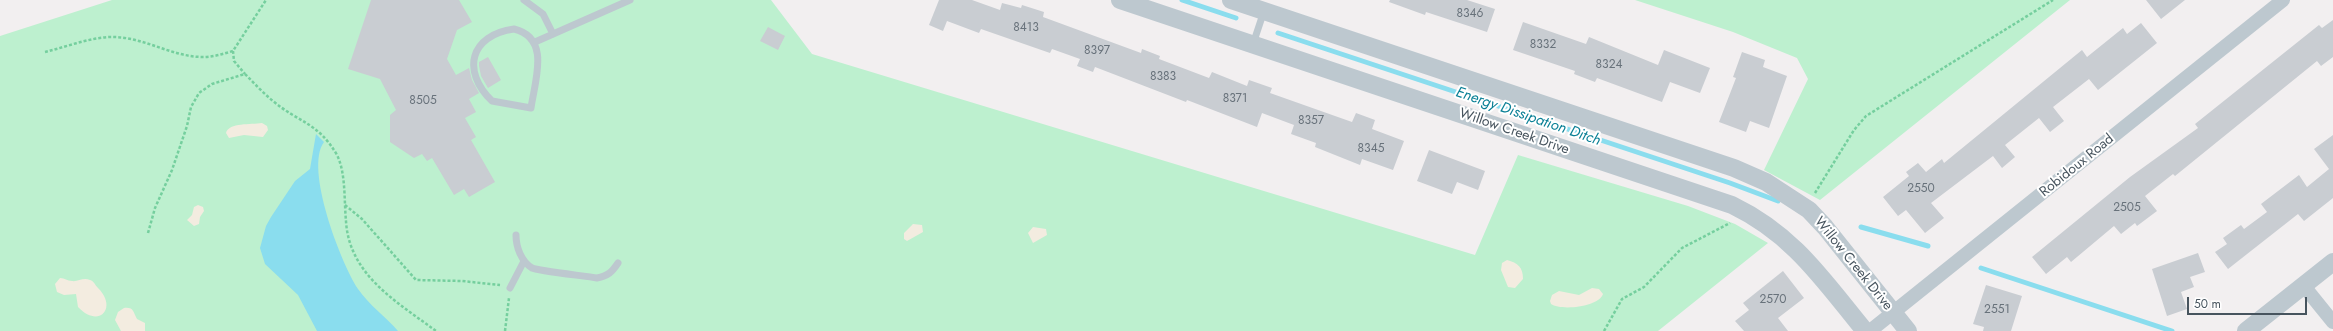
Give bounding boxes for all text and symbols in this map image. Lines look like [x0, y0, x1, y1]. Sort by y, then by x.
house number: 8346 [1456, 7, 1484, 21]
house number: 8413 [1013, 21, 1039, 35]
house number: 8332 [1530, 38, 1556, 52]
house number: 8397 [1084, 44, 1110, 58]
house number: 8324 [1596, 58, 1622, 72]
house number: 8383 [1150, 70, 1176, 84]
water label: Energy Dissipation Ditch [1453, 84, 1603, 150]
house number: 8371 [1223, 92, 1247, 106]
house number: 8505 [409, 94, 437, 108]
street label: Willow Creek Drive [1457, 105, 1571, 159]
house number: 8357 [1298, 114, 1324, 128]
street label: Robidoux Road [2037, 131, 2117, 201]
house number: 8345 [1358, 142, 1384, 156]
house number: 2550 [1907, 182, 1935, 196]
house number: 2505 [2113, 201, 2141, 215]
street label: Willow Creek Drive [1810, 214, 1896, 314]
scale bar [2189, 289, 2309, 315]
house number: 2570 [1759, 293, 1787, 307]
text: 50 m [2194, 295, 2221, 313]
house number: 2551 [1984, 303, 2010, 317]

